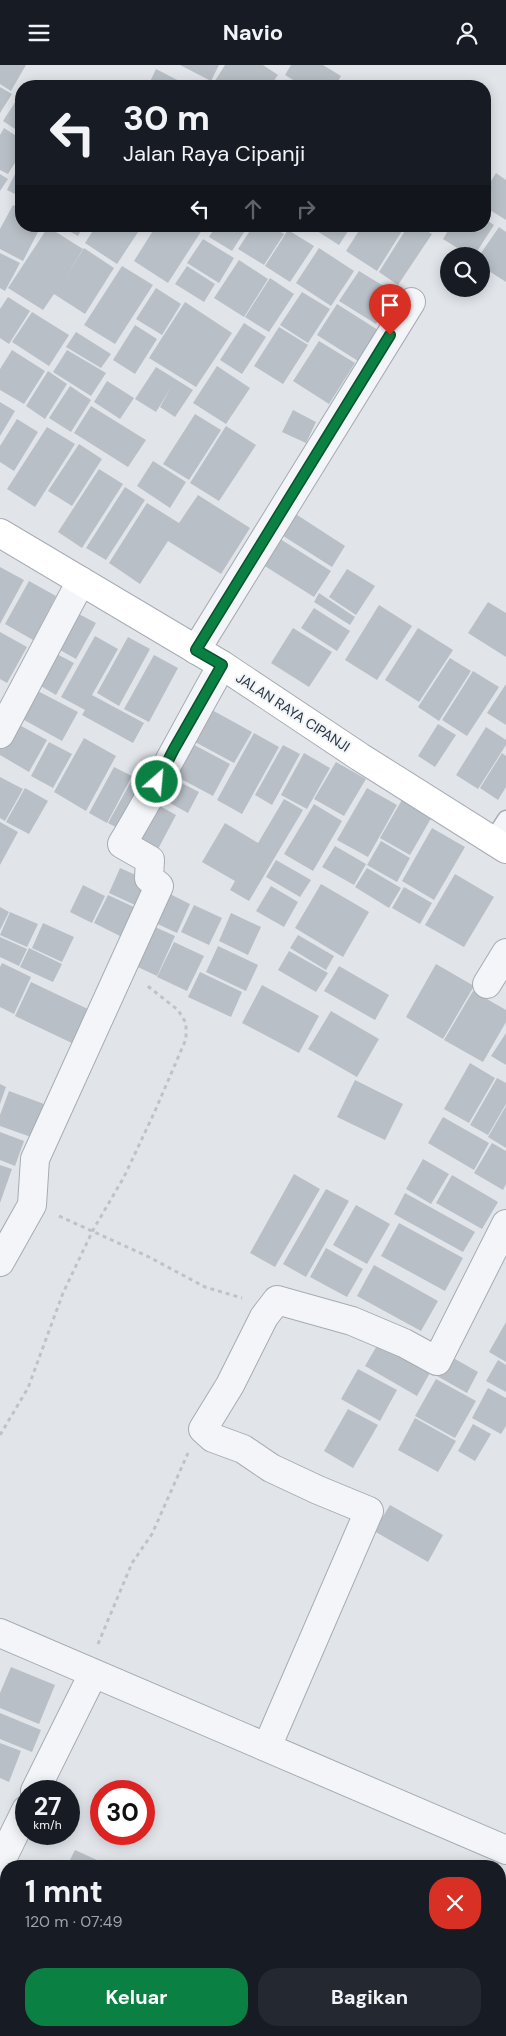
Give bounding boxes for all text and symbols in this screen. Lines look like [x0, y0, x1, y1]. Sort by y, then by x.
text: Navio [223, 18, 283, 47]
icon: menu [25, 19, 53, 47]
icon: person [453, 19, 481, 47]
text: 30 m [123, 95, 210, 141]
icon: left [40, 100, 105, 165]
text: Jalan Raya Cipanji [123, 139, 305, 168]
icon: left [186, 195, 214, 223]
icon: ahead [239, 195, 267, 223]
icon: right [292, 195, 320, 223]
map controls [440, 247, 490, 297]
button: search [440, 247, 490, 297]
pin [369, 284, 411, 335]
icon: arrive [376, 291, 404, 319]
street label: JALAN RAYA CIPANJI [233, 668, 353, 756]
position arrow [130, 755, 182, 807]
speed limit sign: 30 [90, 1780, 155, 1845]
text: 27 [34, 1790, 61, 1823]
text: km/h [33, 1817, 62, 1833]
text: 1 mnt [25, 1872, 103, 1911]
button: close [429, 1877, 481, 1929]
text: 120 m · 07:49 [25, 1911, 122, 1932]
button: Keluar [25, 1968, 248, 2026]
button: Bagikan [258, 1968, 481, 2026]

